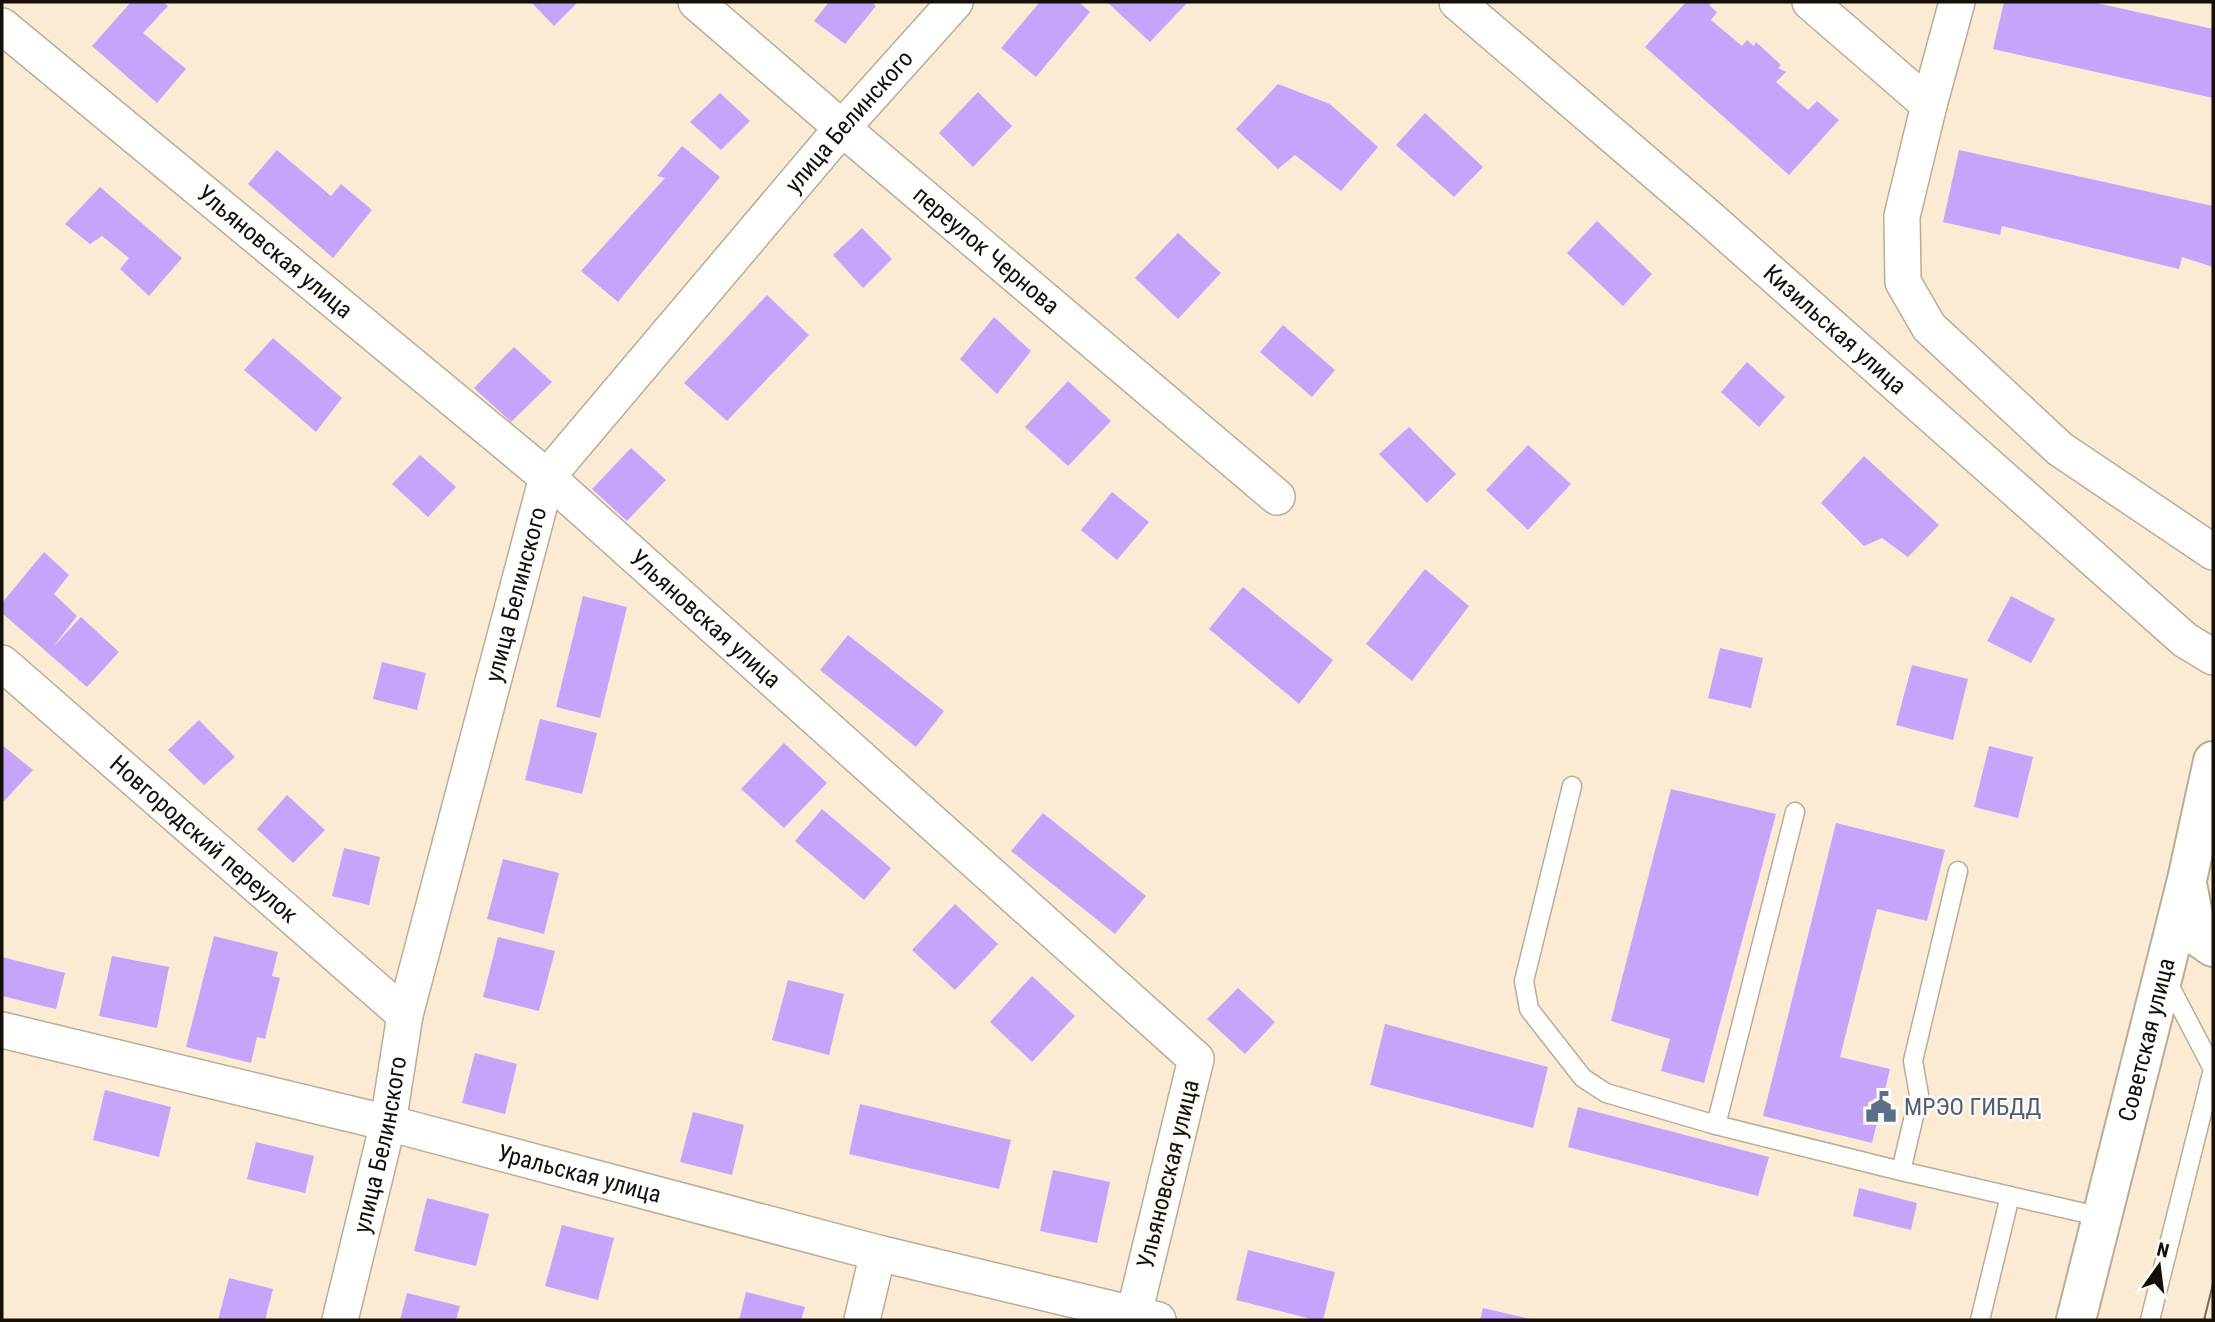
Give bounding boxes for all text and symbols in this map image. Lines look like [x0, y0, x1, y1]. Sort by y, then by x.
street label: улица Белинского [779, 45, 919, 198]
street label: Ульяновская улица [191, 179, 358, 324]
street label: переулок Чернова [908, 181, 1065, 320]
street label: Кизильская улица [1758, 259, 1912, 400]
street label: улица Белинского [479, 504, 552, 685]
street label: Ульяновская улица [624, 544, 787, 694]
street label: Новгородский переулок [104, 750, 304, 929]
street label: Советская улица [2113, 955, 2181, 1124]
street label: улица Белинского [348, 1054, 412, 1236]
street label: Ульяновская улица [1131, 1077, 1205, 1271]
public building icon: МРЭО ГИБДД [1864, 1090, 1898, 1124]
place label: МРЭО ГИБДД [1904, 1093, 2041, 1121]
street label: Уральская улица [494, 1139, 664, 1209]
north arrow [2124, 1231, 2194, 1301]
text: N [2155, 1237, 2171, 1263]

